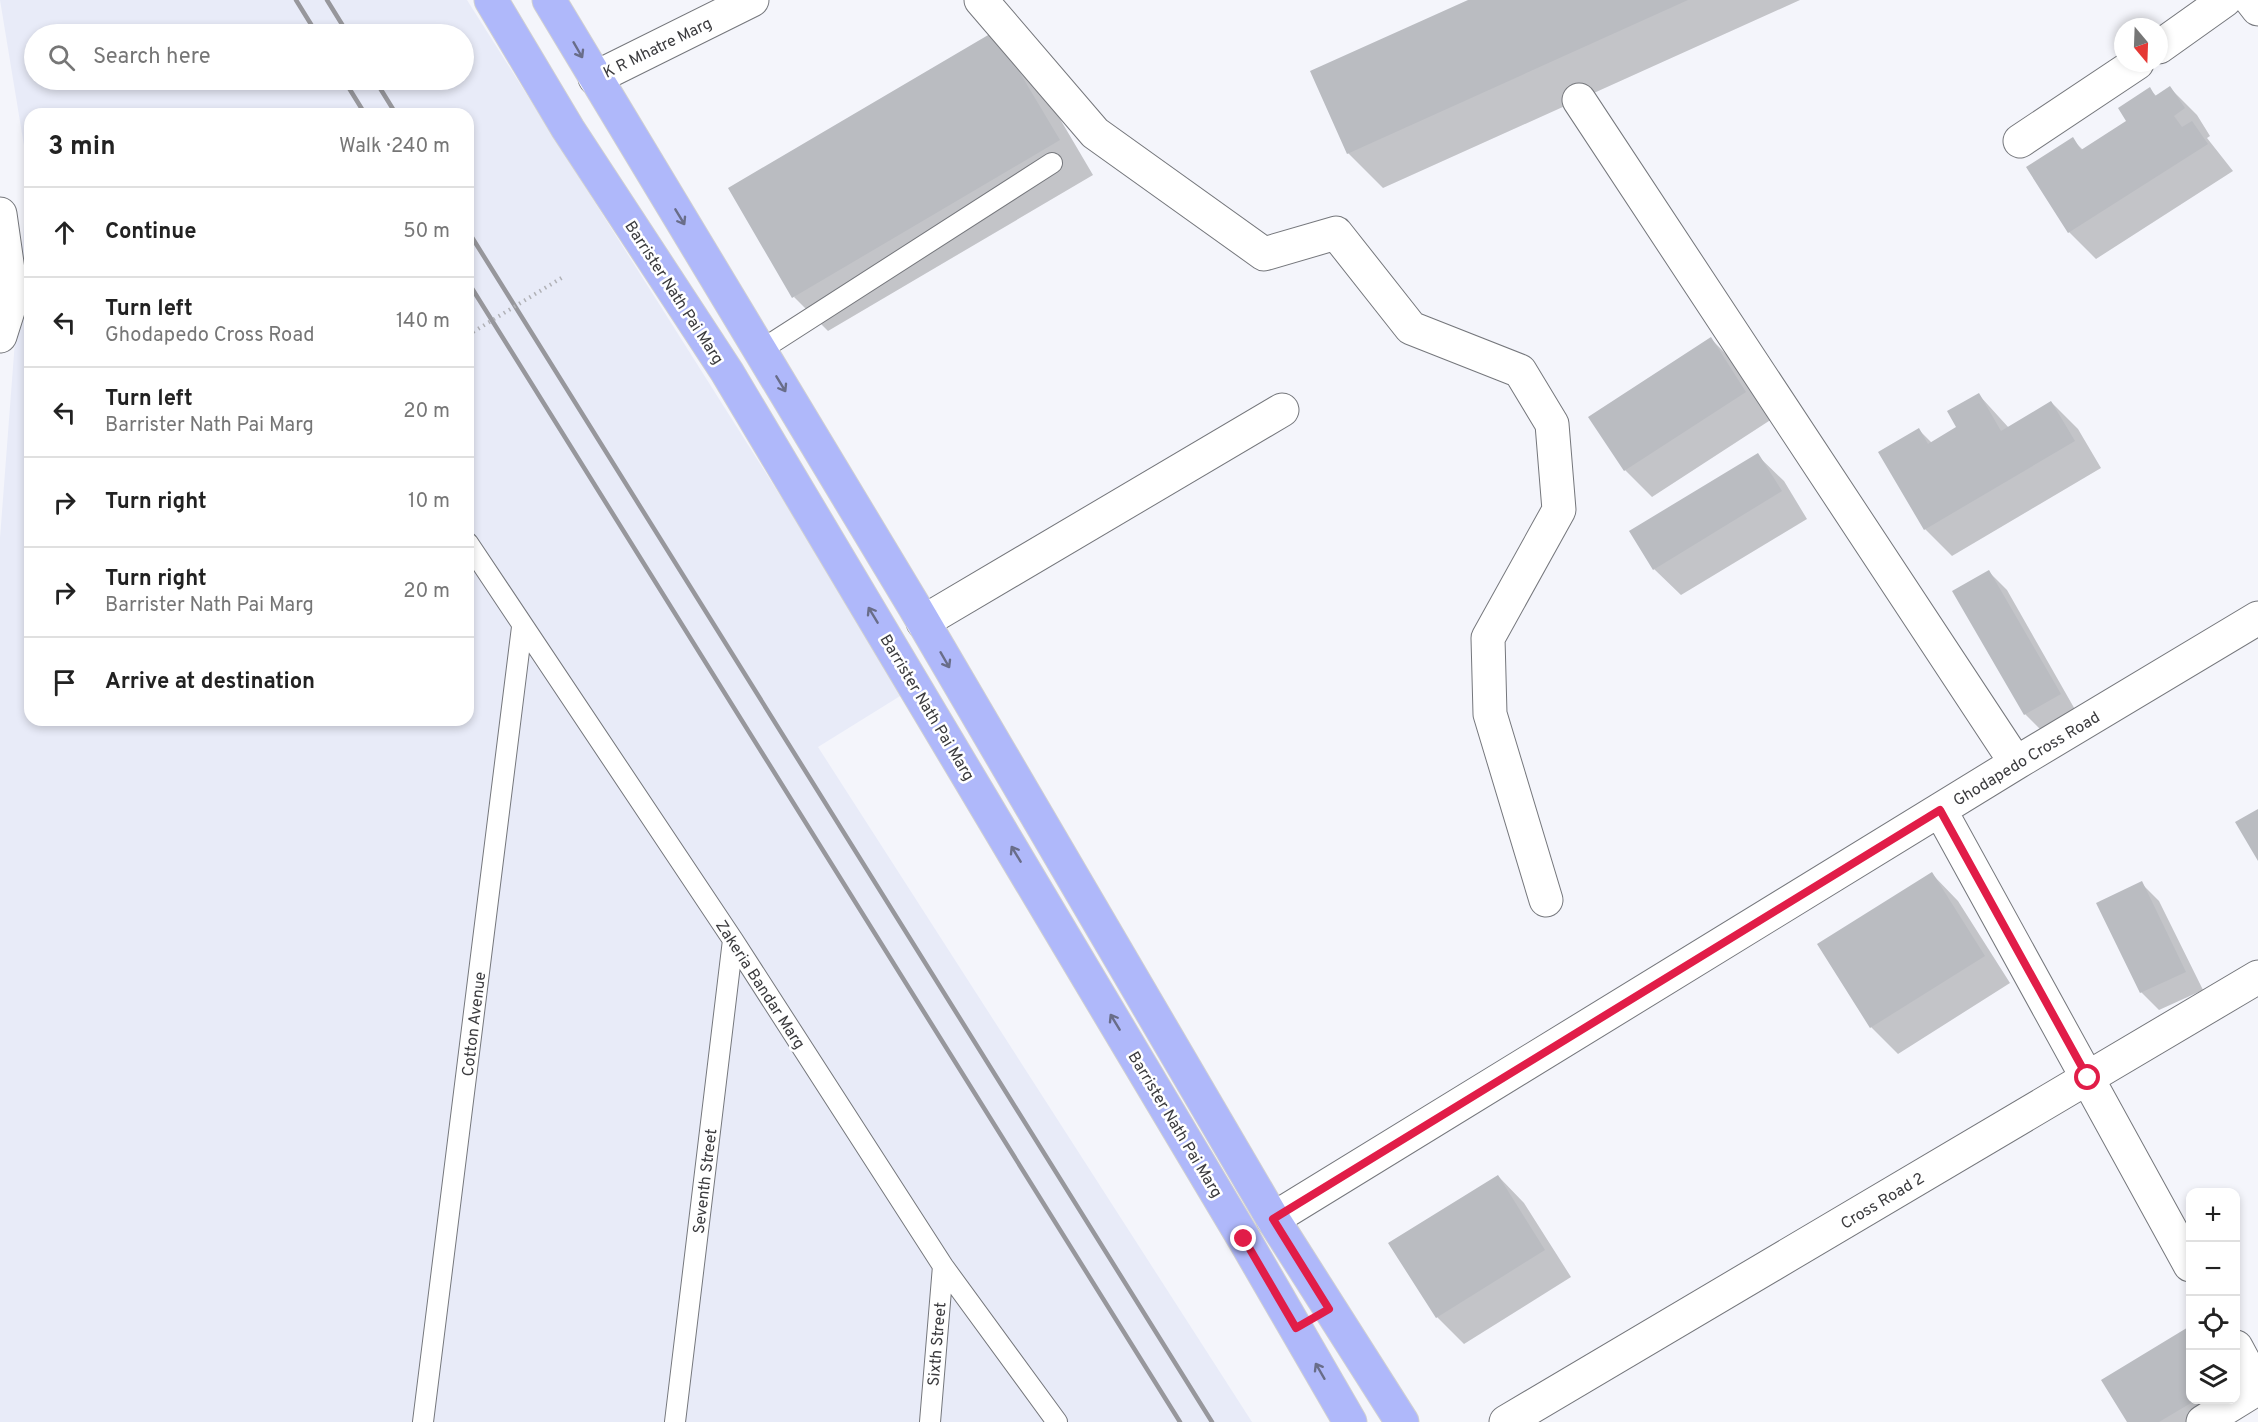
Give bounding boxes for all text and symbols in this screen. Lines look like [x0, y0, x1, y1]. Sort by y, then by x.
street label: K R Mhatre Marg [600, 14, 715, 84]
north arrow [2114, 18, 2168, 72]
search box [24, 24, 474, 90]
icon: search [45, 41, 78, 74]
one-way arrow [573, 41, 585, 58]
text: Search here [93, 44, 211, 71]
text: 3 min [48, 131, 116, 164]
text: Walk · 240 m [339, 134, 450, 160]
one-way arrow [674, 208, 686, 225]
icon: ahead [48, 216, 81, 249]
street label: Barrister Nath Pai Marg [619, 218, 727, 369]
text: Continue [105, 219, 196, 246]
text: 50 m [403, 219, 450, 245]
text: Turn left [105, 296, 193, 323]
icon: left [48, 306, 81, 339]
text: 140 m [396, 309, 450, 335]
text: Ghodapedo Cross Road [105, 323, 315, 349]
one-way arrow [776, 375, 788, 392]
text: Turn left [105, 386, 193, 413]
icon: left [48, 396, 81, 429]
text: 20 m [403, 399, 450, 425]
text: Barrister Nath Pai Marg [105, 413, 314, 439]
icon: right [48, 486, 81, 519]
text: Turn right [105, 489, 207, 516]
text: 10 m [408, 489, 450, 515]
text: Turn right [105, 566, 207, 593]
icon: right [48, 576, 81, 609]
text: 20 m [403, 579, 450, 605]
text: Barrister Nath Pai Marg [105, 593, 314, 619]
one-way arrow [866, 607, 878, 624]
street label: Barrister Nath Pai Marg [875, 631, 978, 785]
one-way arrow [939, 651, 951, 668]
icon: arrive [48, 666, 81, 699]
text: Arrive at destination [105, 669, 315, 696]
street label: Ghodapedo Cross Road [1950, 708, 2104, 811]
one-way arrow [1009, 846, 1021, 863]
street label: Zakeria Bandar Marg [710, 917, 809, 1053]
street label: Cotton Avenue [459, 971, 491, 1078]
one-way arrow [1109, 1014, 1121, 1031]
street label: Barrister Nath Pai Marg [1123, 1048, 1226, 1202]
route start [2074, 1064, 2100, 1090]
street label: Seventh Street [690, 1128, 722, 1235]
street label: Cross Road 2 [1837, 1169, 1929, 1235]
map controls [2186, 1188, 2240, 1404]
button: + [2186, 1188, 2240, 1242]
route end [1230, 1225, 1256, 1251]
button: − [2186, 1242, 2240, 1296]
button: locate [2186, 1296, 2240, 1350]
street label: Sixth Street [924, 1301, 952, 1387]
button: layers [2186, 1350, 2240, 1404]
one-way arrow [1314, 1363, 1326, 1380]

